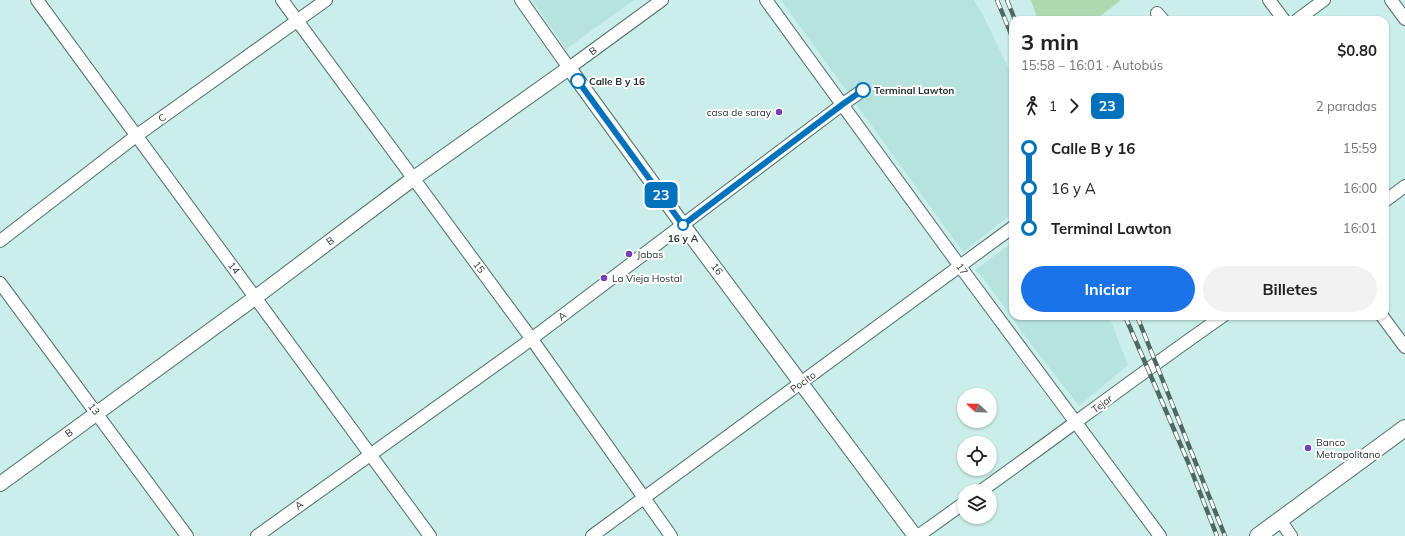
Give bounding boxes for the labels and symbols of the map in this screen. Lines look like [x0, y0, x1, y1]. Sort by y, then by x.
street label: B [586, 44, 600, 58]
marker: Calle B y 16 [570, 73, 586, 89]
place label: Calle B y 16 [589, 75, 645, 88]
marker: Terminal Lawton [855, 82, 871, 98]
place label: Terminal Lawton [874, 84, 954, 97]
place label: casa de saray [707, 106, 772, 119]
marker: casa de saray [774, 107, 784, 117]
street label: C [155, 111, 169, 125]
line badge: 23 [643, 182, 679, 208]
marker: 16 y A [677, 219, 689, 231]
place label: 16 y A [668, 232, 699, 245]
street label: B [323, 234, 337, 248]
place label: Jabas [637, 248, 663, 261]
marker: Jabas [624, 249, 634, 259]
street label: 15 [470, 258, 488, 276]
street label: 14 [225, 259, 243, 277]
street label: 16 [708, 260, 726, 278]
street label: 17 [953, 260, 971, 278]
place label: La Vieja Hostal [612, 272, 682, 285]
marker: La Vieja Hostal [599, 273, 609, 283]
street label: A [555, 308, 569, 323]
street label: Pocito [788, 368, 819, 396]
north arrow [957, 388, 997, 428]
street label: Tejar [1089, 392, 1115, 416]
street label: 13 [85, 400, 103, 418]
street label: B [62, 426, 76, 440]
place label: Banco Metropolitano [1316, 436, 1381, 461]
marker: Banco Metropolitano [1303, 443, 1313, 453]
street label: A [292, 497, 306, 512]

